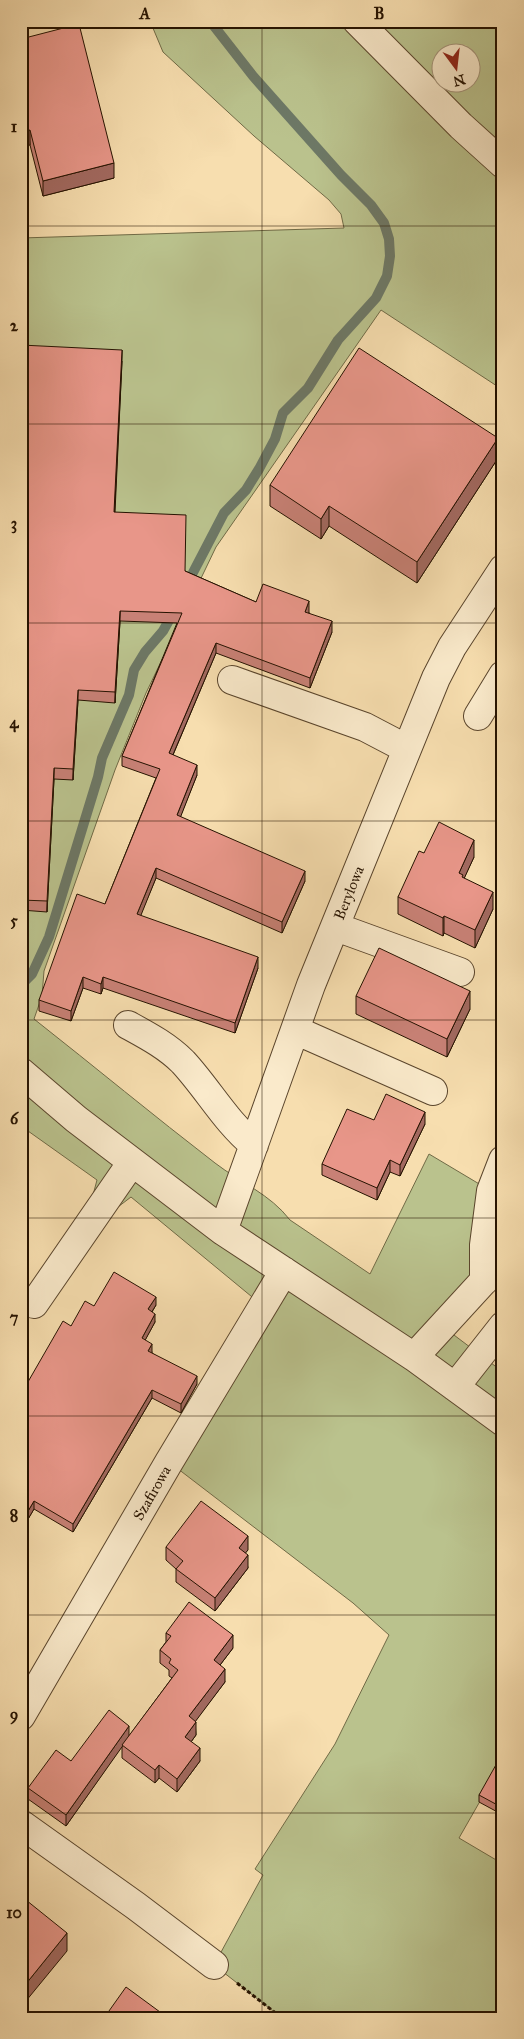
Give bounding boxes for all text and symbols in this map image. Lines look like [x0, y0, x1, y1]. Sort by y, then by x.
text: A [139, 4, 151, 23]
text: B [374, 4, 384, 23]
north arrow [432, 42, 482, 92]
text: N [451, 70, 467, 90]
text: 1 [11, 117, 18, 136]
text: 2 [10, 316, 19, 335]
text: 3 [11, 514, 17, 534]
text: 4 [10, 713, 20, 733]
street label: Berylowa [330, 863, 368, 923]
text: 5 [10, 911, 18, 930]
text: 6 [10, 1109, 19, 1128]
text: 7 [10, 1308, 19, 1327]
street label: Szafirowa [129, 1462, 175, 1523]
text: 8 [10, 1506, 18, 1525]
text: 9 [10, 1705, 18, 1725]
text: 10 [6, 1903, 22, 1922]

